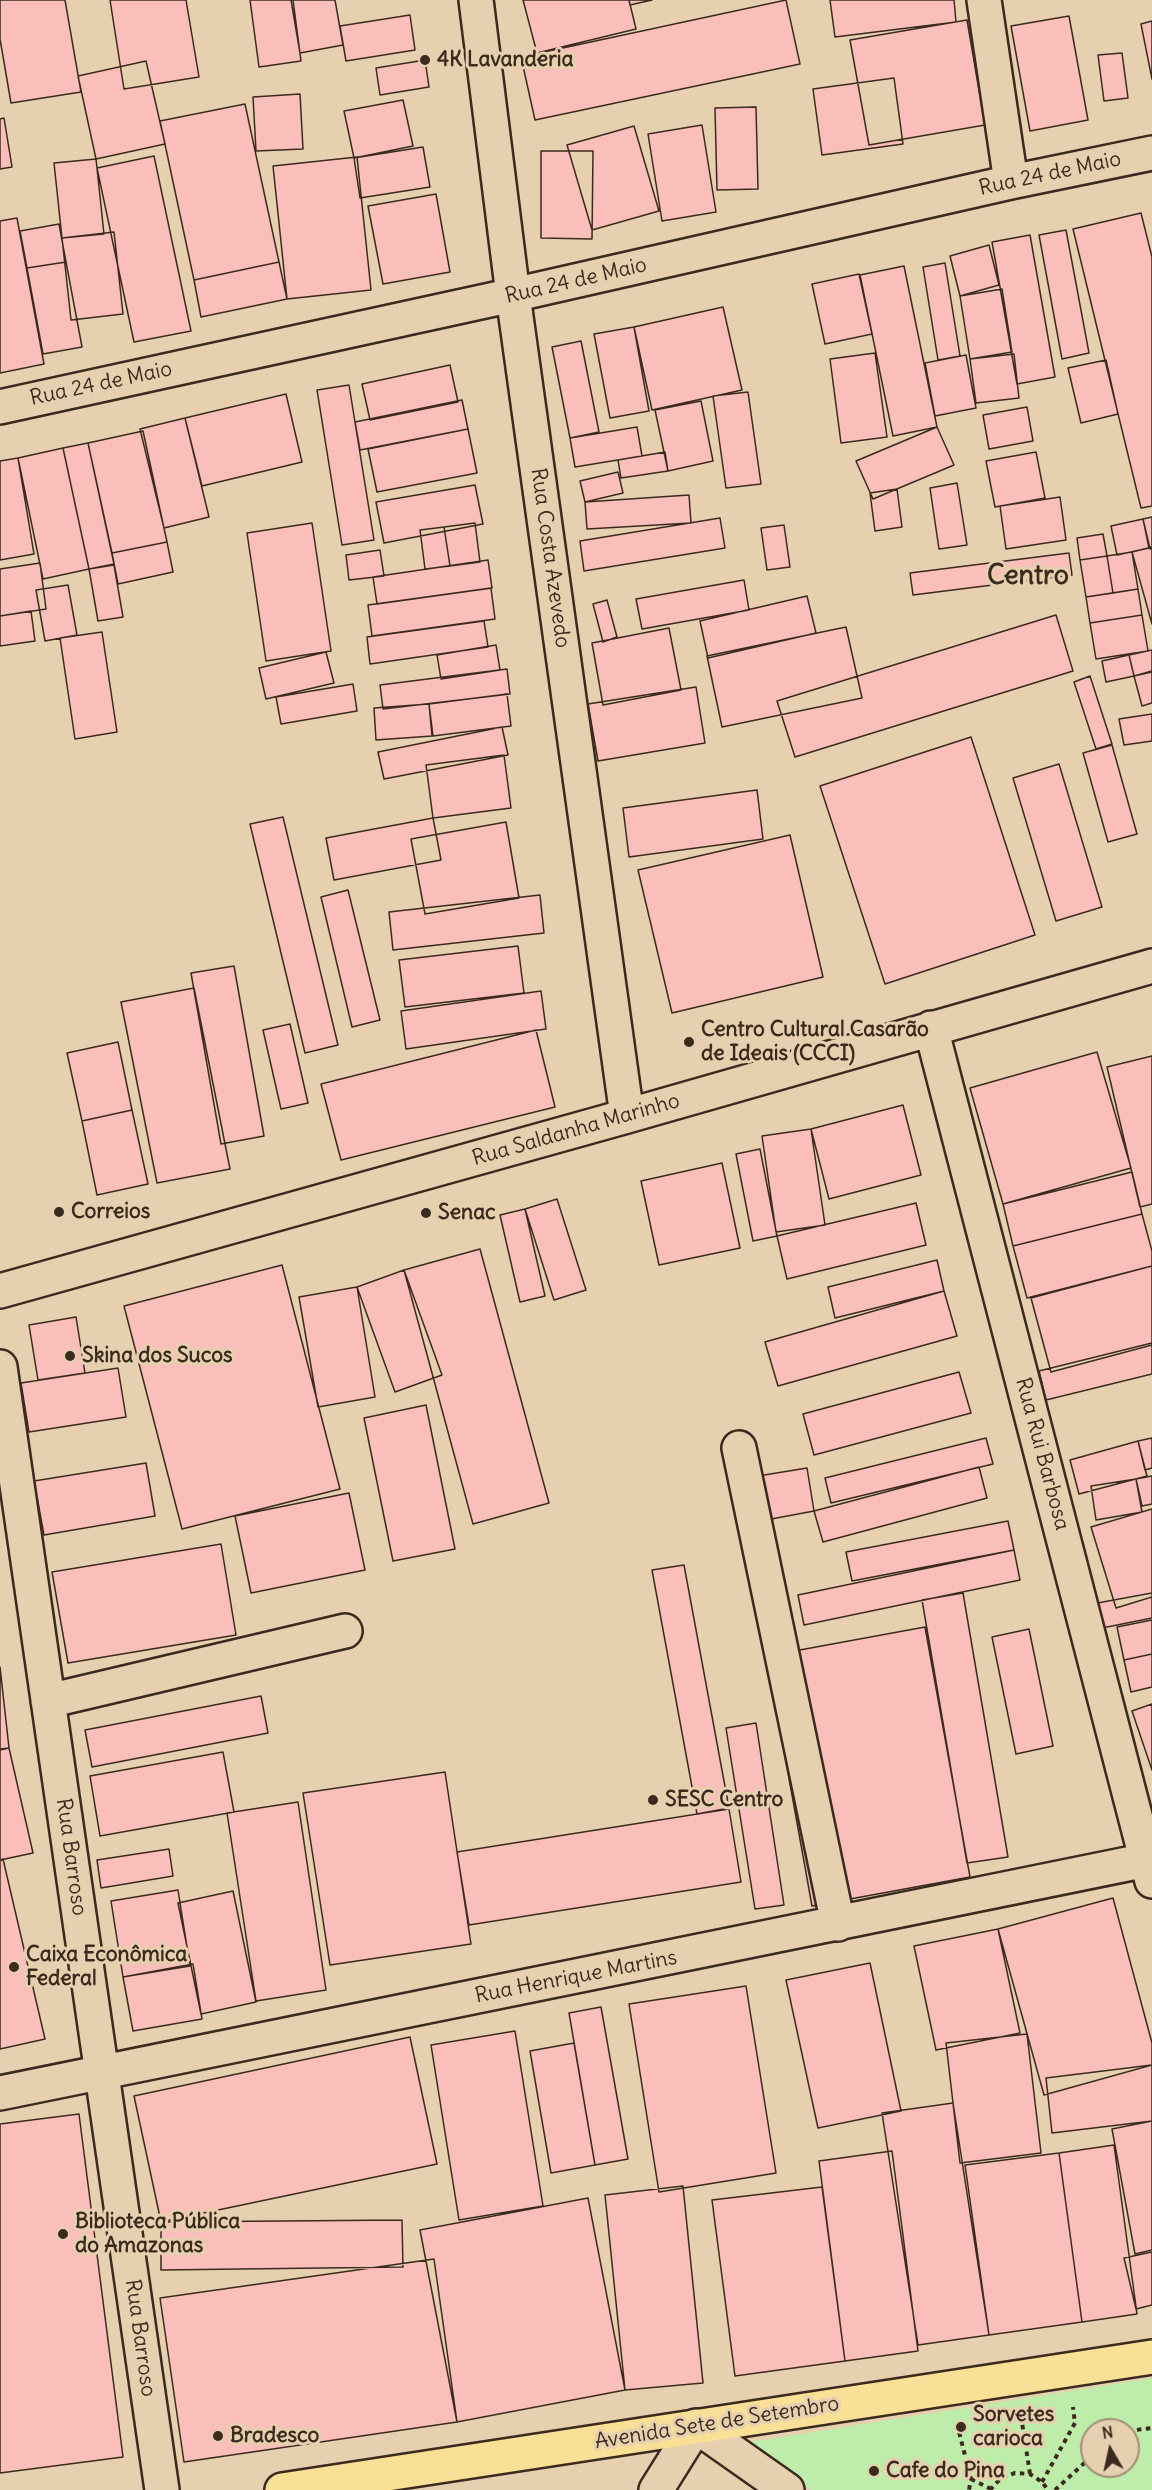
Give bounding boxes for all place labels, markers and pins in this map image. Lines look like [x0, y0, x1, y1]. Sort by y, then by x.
place label: 4K Lavanderia [437, 47, 573, 73]
marker: 4K Lavanderia [418, 53, 432, 67]
place label: Centro Cultural Casarão de Ideais (CCCI) [701, 1017, 929, 1067]
marker: Centro Cultural Casarão de Ideais (CCCI) [682, 1035, 696, 1049]
place label: Correios [71, 1199, 150, 1225]
place label: Senac [438, 1200, 496, 1226]
marker: Correios [52, 1205, 66, 1219]
marker: Senac [419, 1206, 433, 1220]
place label: Skina dos Sucos [82, 1343, 233, 1369]
marker: Skina dos Sucos [63, 1349, 77, 1363]
place label: SESC Centro [665, 1787, 783, 1813]
marker: SESC Centro [646, 1793, 660, 1807]
place label: Caixa Econômica Federal [26, 1942, 187, 1992]
marker: Caixa Econômica Federal [7, 1960, 21, 1974]
place label: Biblioteca Pública do Amazonas [75, 2209, 240, 2259]
marker: Biblioteca Pública do Amazonas [56, 2227, 70, 2241]
place label: Sorvetes carioca [973, 2402, 1054, 2452]
marker: Sorvetes carioca [954, 2420, 968, 2434]
place label: Bradesco [230, 2423, 319, 2449]
marker: Bradesco [211, 2429, 225, 2443]
place label: Cafe do Pina [886, 2458, 1005, 2484]
marker: Cafe do Pina [867, 2464, 881, 2478]

